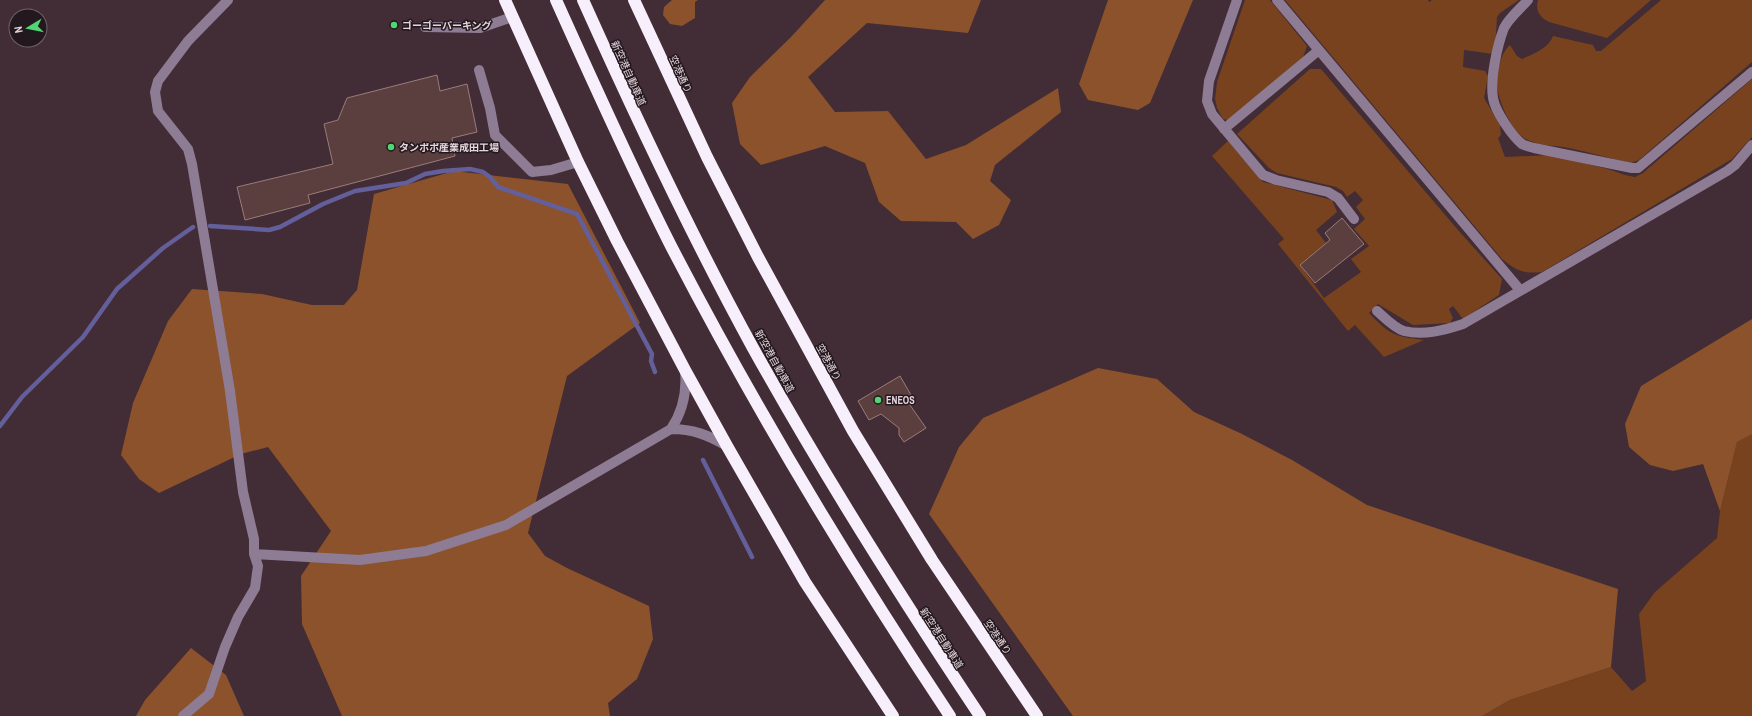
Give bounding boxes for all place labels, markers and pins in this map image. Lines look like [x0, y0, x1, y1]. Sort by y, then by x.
place label: ゴーゴーパーキング [402, 19, 492, 32]
marker: ゴーゴーパーキング [389, 20, 399, 30]
place label: タンポポ産業成田工場 [399, 141, 499, 154]
marker: タンポポ産業成田工場 [386, 142, 396, 152]
place label: ENEOS [886, 394, 915, 407]
marker: ENEOS [873, 395, 883, 405]

